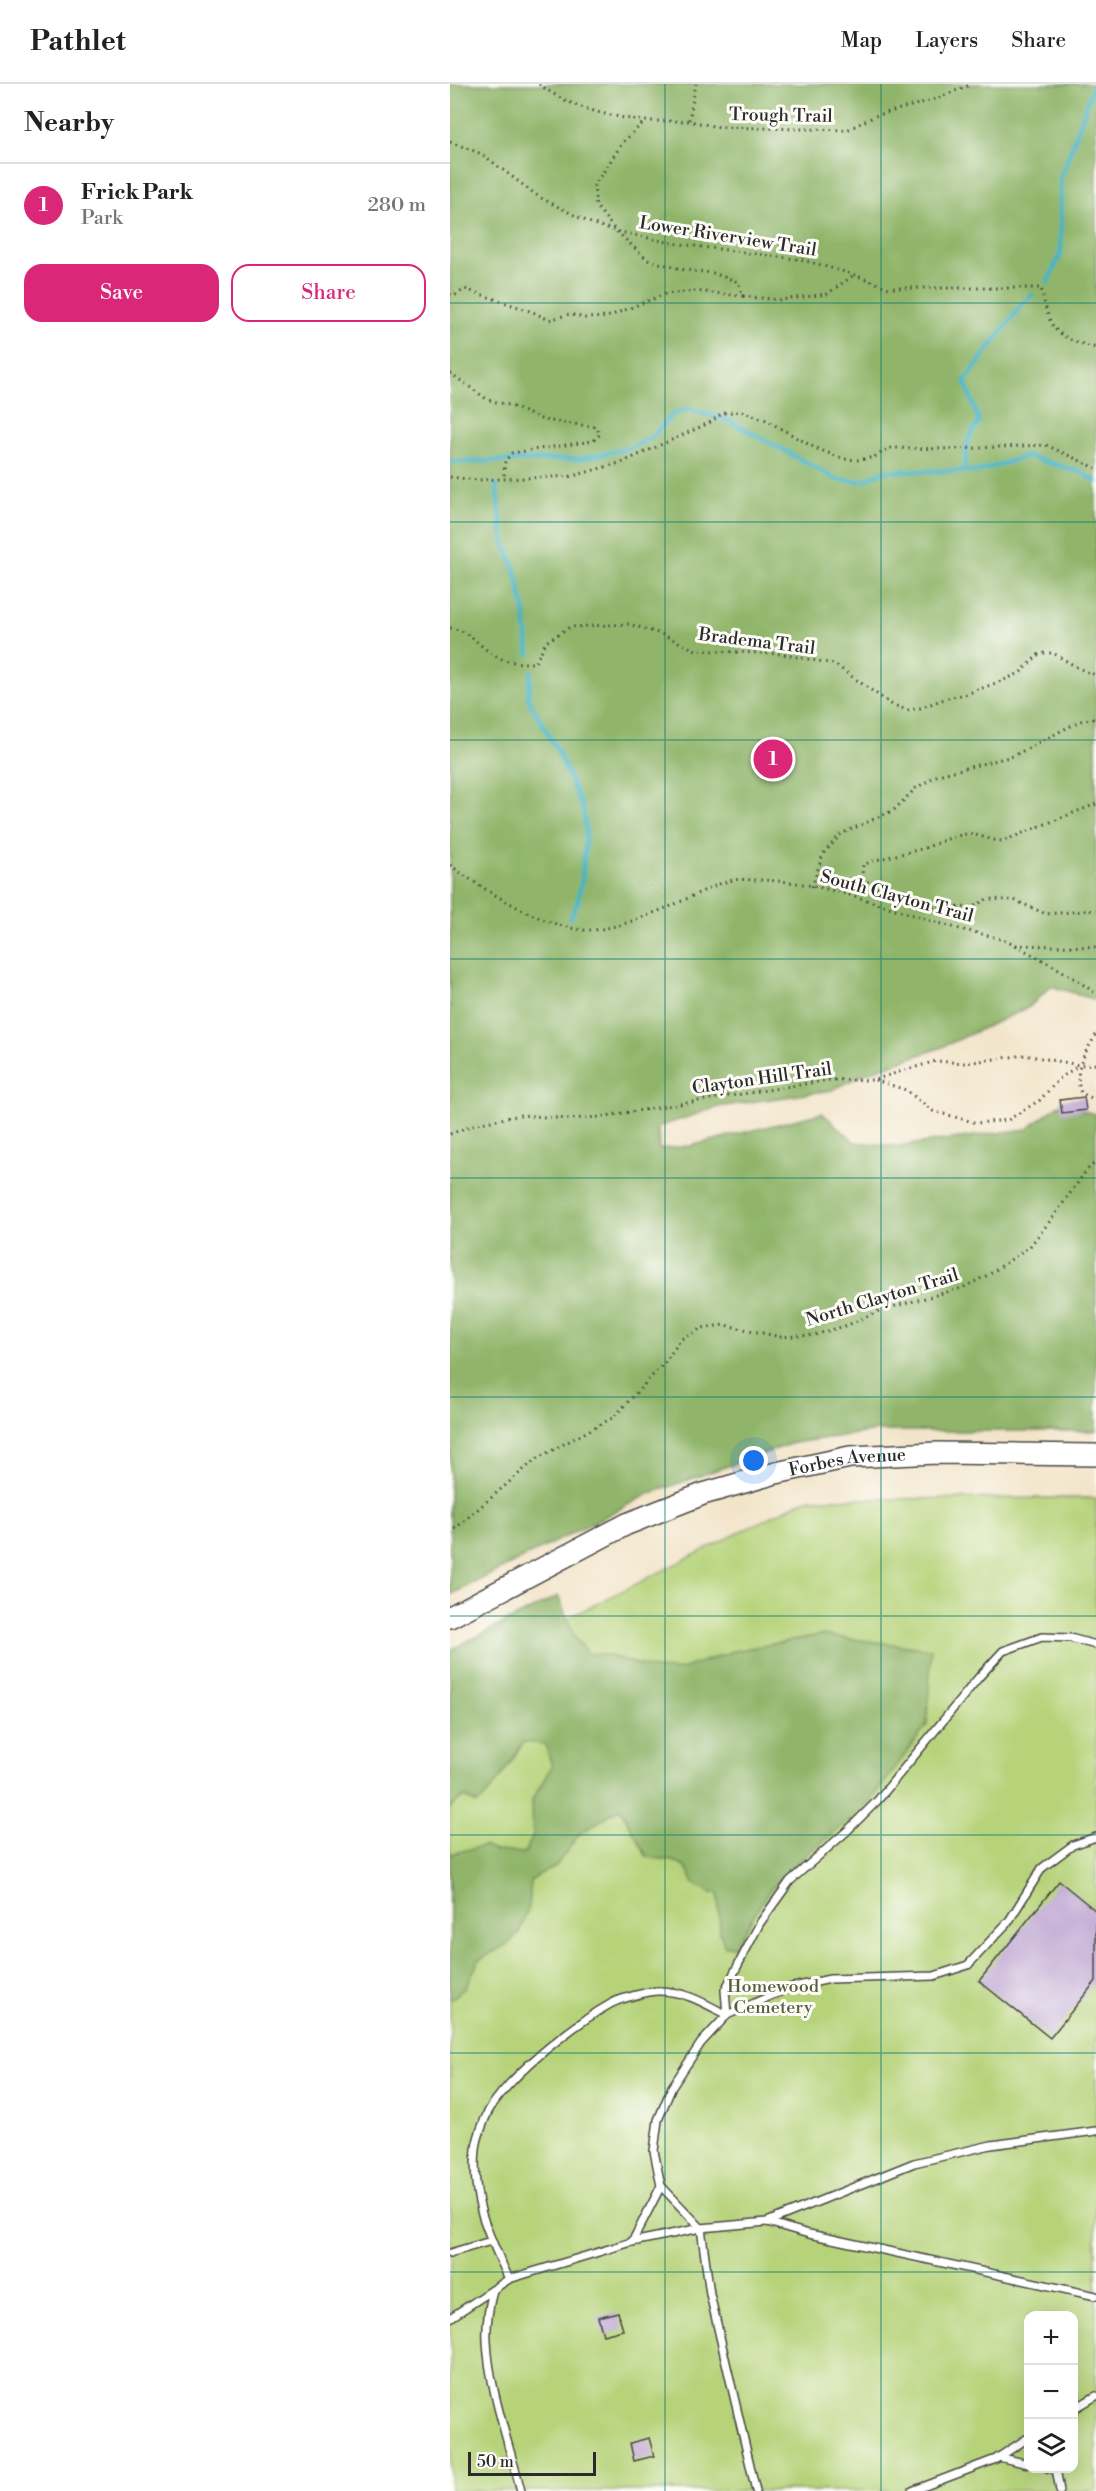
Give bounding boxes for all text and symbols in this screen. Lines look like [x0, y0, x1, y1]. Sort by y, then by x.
text: Pathlet [30, 24, 126, 59]
text: Map [841, 28, 882, 54]
text: Layers [915, 28, 978, 54]
text: Share [1011, 28, 1066, 54]
street label: Trough Trail [729, 103, 834, 128]
text: Nearby [24, 107, 114, 139]
text: Frick Park [81, 179, 193, 206]
text: 1 [39, 193, 48, 218]
text: 280 m [367, 193, 426, 218]
text: Park [81, 206, 123, 231]
street label: Lower Riverview Trail [638, 211, 819, 262]
button: Save [24, 264, 219, 322]
button: Share [231, 264, 426, 322]
street label: Bradema Trail [696, 623, 817, 660]
pin: 1 [754, 736, 792, 782]
street label: South Clayton Trail [818, 865, 977, 928]
street label: Clayton Hill Trail [691, 1057, 834, 1100]
street label: North Clayton Trail [803, 1263, 962, 1332]
street label: Forbes Avenue [786, 1443, 906, 1482]
your location [739, 1446, 768, 1475]
park label: Homewood Cemetery [727, 1975, 820, 2019]
map controls [1024, 2311, 1078, 2473]
button: + [1024, 2311, 1078, 2365]
button: − [1024, 2365, 1078, 2419]
button: layers [1024, 2419, 1078, 2473]
scale bar [468, 2449, 596, 2476]
text: 50 m [477, 2452, 514, 2472]

